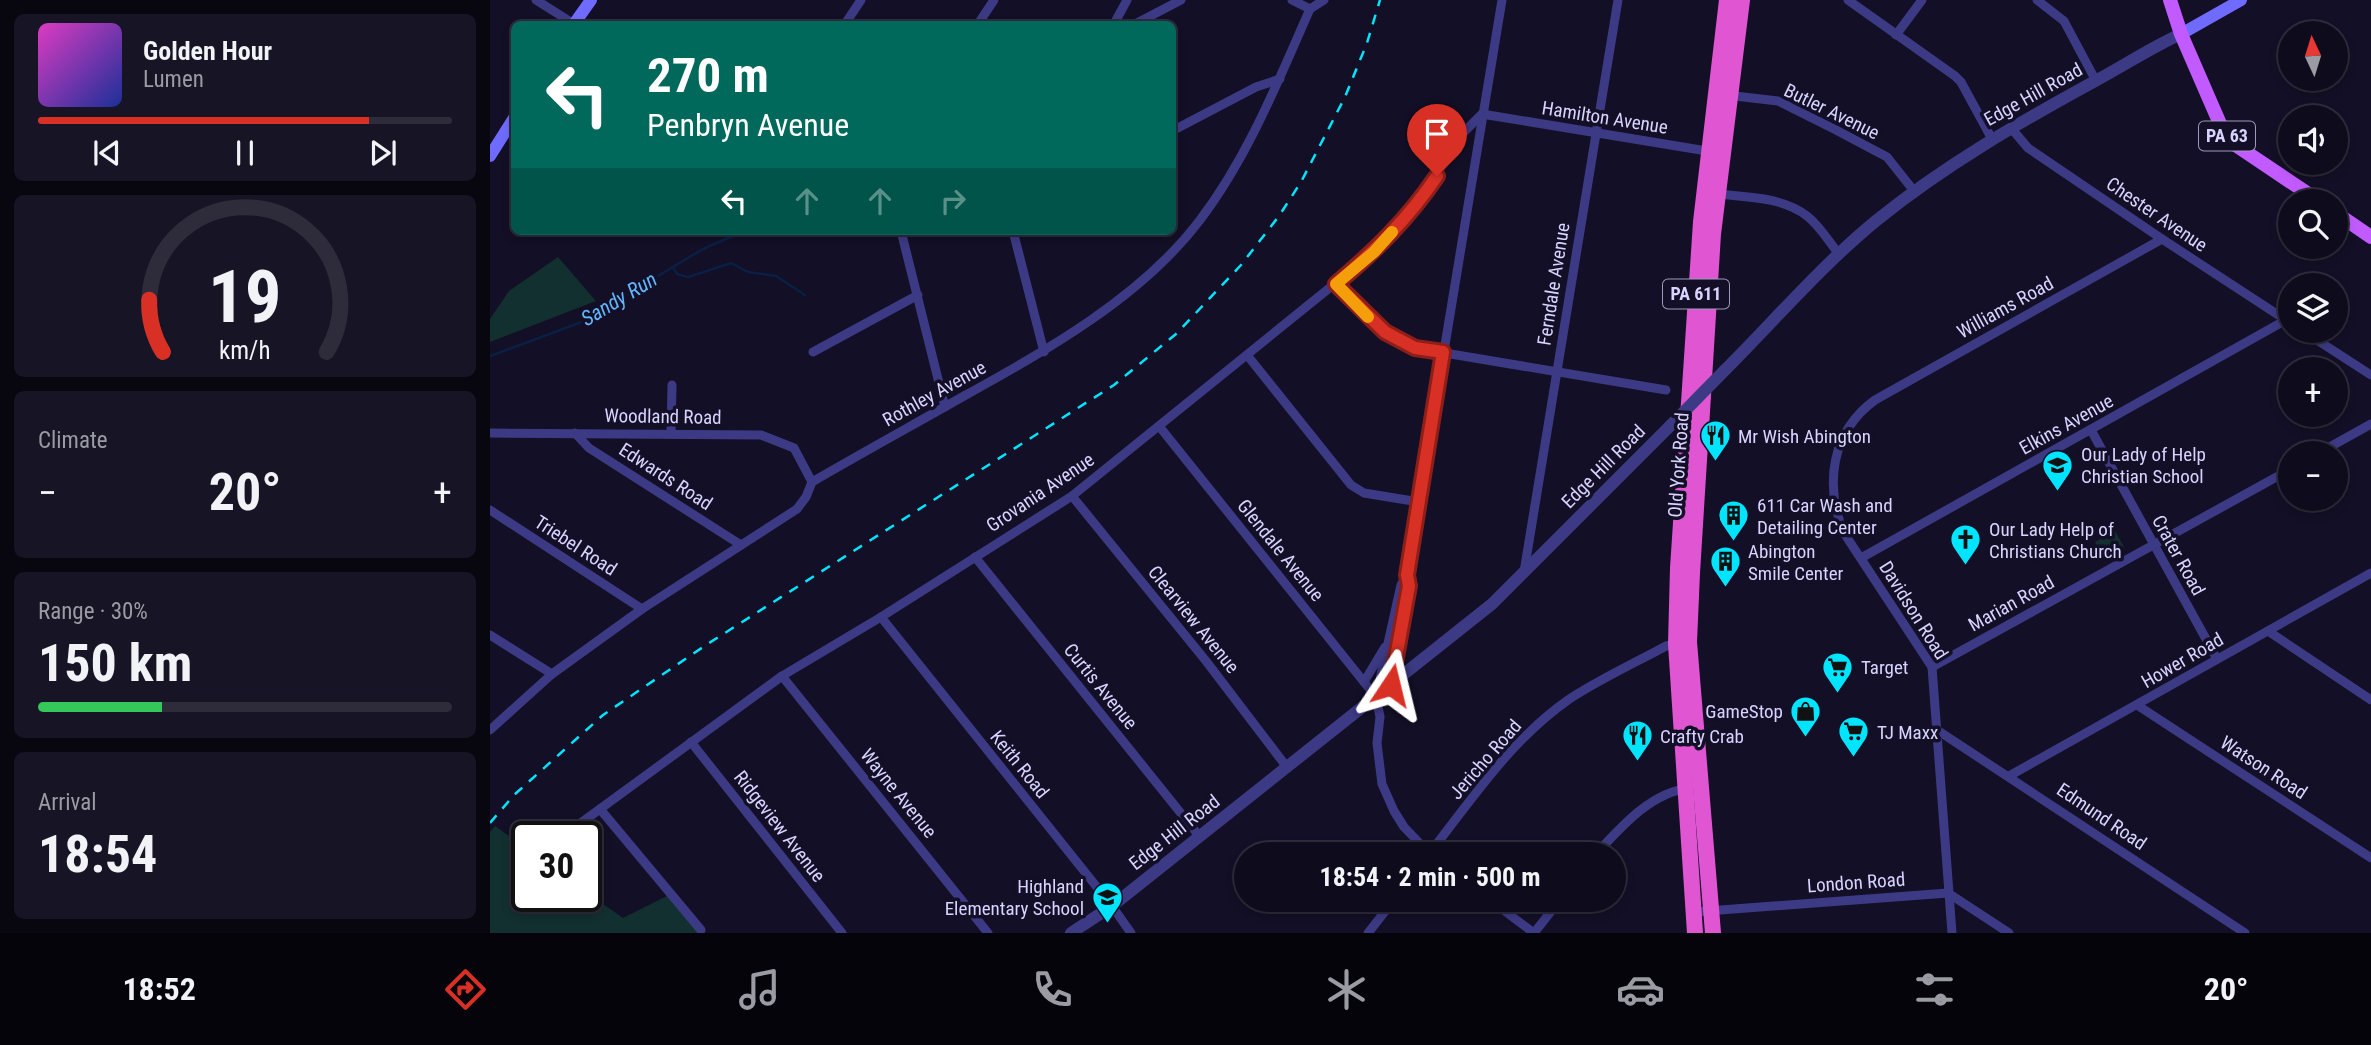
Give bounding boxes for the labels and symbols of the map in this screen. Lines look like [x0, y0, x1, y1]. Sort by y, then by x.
north arrow [2278, 21, 2348, 91]
street label: Edge Hill Road [1980, 58, 2086, 131]
street label: Butler Avenue [1780, 78, 1883, 144]
street label: Hamilton Avenue [1540, 96, 1670, 139]
pin [1407, 104, 1467, 176]
road number: PA 63 [2199, 121, 2255, 150]
street label: Chester Avenue [2102, 172, 2212, 257]
street label: Ferndale Avenue [1532, 221, 1575, 347]
water label: Sandy Run [577, 267, 661, 331]
street label: Williams Road [1953, 272, 2057, 343]
road number: PA 611 [1663, 280, 1729, 308]
street label: Rothley Avenue [879, 356, 990, 431]
street label: Elkins Avenue [2015, 389, 2117, 460]
street label: Woodland Road [604, 404, 722, 429]
street label: Old York Road [1663, 412, 1694, 518]
restaurant icon: Mr Wish Abington [1698, 419, 1732, 463]
street label: Edge Hill Road [1557, 420, 1650, 513]
place label: Mr Wish Abington [1738, 425, 1871, 448]
street label: Edwards Road [615, 438, 717, 515]
place label: Our Lady of Help Christian School [2081, 443, 2206, 488]
street label: Grovania Avenue [982, 448, 1099, 537]
school or university icon: Our Lady of Help Christian School [2041, 448, 2075, 492]
place label: 611 Car Wash and Detailing Center [1757, 494, 1893, 539]
street label: Glendale Avenue [1232, 495, 1329, 606]
building icon: 611 Car Wash and Detailing Center [1717, 499, 1751, 543]
street label: Triebel Road [530, 510, 621, 581]
street label: Crater Road [2147, 511, 2210, 599]
place label: Our Lady Help of Christians Church [1989, 518, 2122, 563]
church icon: Our Lady Help of Christians Church [1949, 523, 1983, 567]
place label: Abington Smile Center [1748, 540, 1844, 585]
building icon: Abington Smile Center [1708, 545, 1742, 589]
street label: Davidson Road [1874, 557, 1953, 664]
street label: Clearview Avenue [1143, 561, 1244, 678]
street label: Marian Road [1964, 570, 2058, 636]
street label: Hower Road [2137, 628, 2227, 693]
street label: Curtis Avenue [1059, 639, 1142, 734]
position arrow [1354, 648, 1428, 722]
supermarket icon: Target [1821, 650, 1855, 694]
place label: Target [1861, 656, 1908, 679]
shop icon: GameStop [1789, 694, 1823, 738]
place label: GameStop [1705, 700, 1783, 723]
street label: Jericho Road [1444, 715, 1526, 804]
supermarket icon: TJ Maxx [1837, 715, 1871, 759]
restaurant icon: Crafty Crab [1620, 719, 1654, 763]
place label: TJ Maxx [1877, 721, 1938, 744]
place label: Crafty Crab [1660, 725, 1744, 748]
street label: Keith Road [985, 726, 1054, 803]
street label: Watson Road [2216, 731, 2311, 804]
street label: Wayne Avenue [856, 744, 942, 843]
street label: Ridgeview Avenue [729, 766, 830, 887]
street label: Edmund Road [2052, 778, 2151, 855]
street label: Edge Hill Road [1124, 790, 1224, 875]
speed limit sign: 30 [511, 821, 602, 912]
street label: London Road [1806, 868, 1906, 897]
place label: Highland Elementary School [945, 875, 1084, 920]
school or university icon: Highland Elementary School [1090, 880, 1124, 924]

